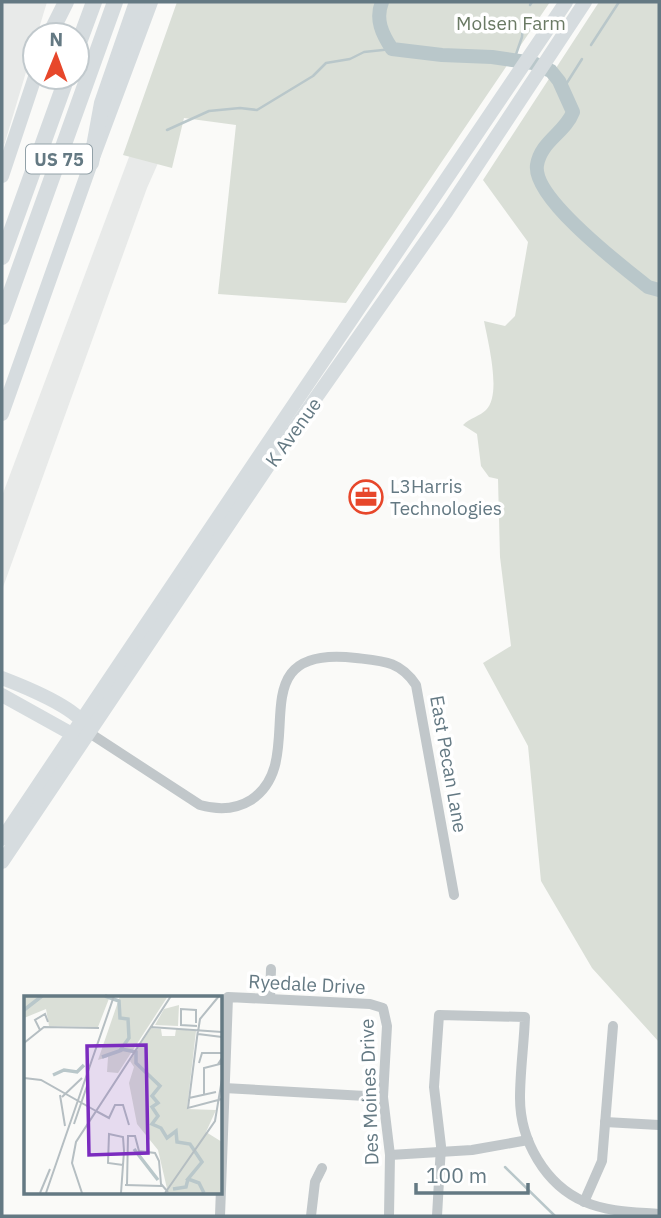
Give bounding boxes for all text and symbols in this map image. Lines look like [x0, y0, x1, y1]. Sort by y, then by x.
park label: Molsen Farm [456, 11, 566, 35]
north arrow [21, 21, 91, 91]
text: N [49, 27, 63, 51]
road number: US 75 [26, 144, 92, 174]
street label: K Avenue [260, 393, 326, 471]
place label: L3Harris Technologies [390, 474, 502, 520]
office icon: L3Harris Technologies [347, 478, 385, 516]
street label: East Pecan Lane [425, 694, 473, 834]
street label: Ryedale Drive [248, 969, 366, 999]
inset map [24, 996, 222, 1194]
street label: Des Moines Drive [354, 1018, 384, 1166]
scale bar [416, 1152, 528, 1196]
text: 100 m [426, 1161, 487, 1189]

